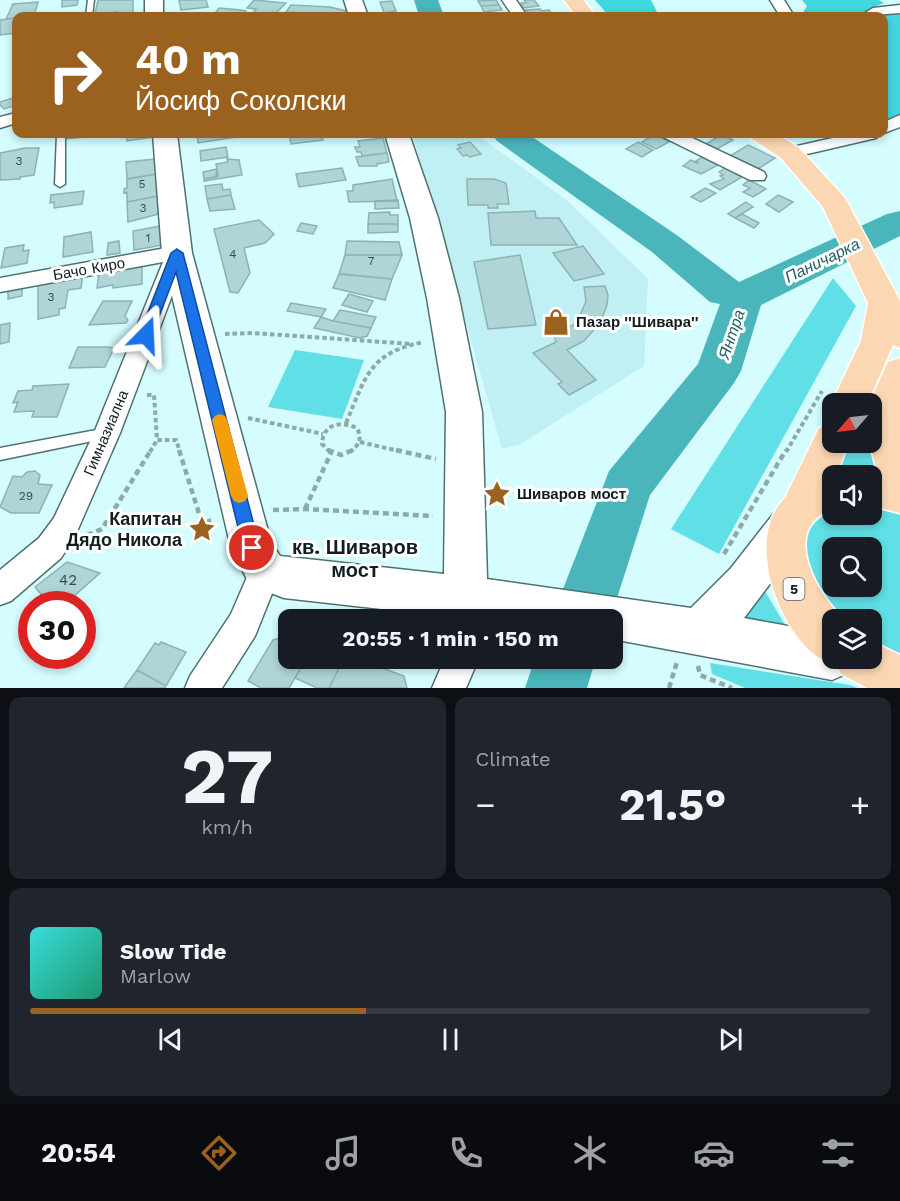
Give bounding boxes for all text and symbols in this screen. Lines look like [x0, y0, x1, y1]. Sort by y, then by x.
text: 40 m [135, 35, 241, 84]
icon: right [36, 36, 114, 114]
text: Йосиф Соколски [135, 85, 347, 117]
house number: 3 [16, 154, 23, 168]
house number: 5 [139, 177, 146, 191]
house number: 3 [140, 201, 147, 215]
house number: 1 [146, 231, 150, 245]
water label: Паничарка [782, 234, 863, 287]
house number: 4 [229, 247, 237, 261]
street label: Бачо Киро [52, 254, 126, 284]
house number: 7 [368, 254, 375, 268]
house number: 3 [48, 290, 55, 304]
position arrow [114, 303, 178, 367]
shop icon: Пазар ''Шивара'' [541, 307, 571, 337]
water label: Янтра [714, 307, 749, 362]
place label: Пазар ''Шивара'' [576, 313, 699, 331]
street label: Гимназиална [80, 387, 132, 479]
north arrow [822, 393, 882, 453]
map controls [822, 393, 882, 669]
button: sound [822, 465, 882, 525]
place icon: Шиваров мост [482, 479, 512, 509]
place label: Шиваров мост [517, 485, 626, 503]
house number: 29 [19, 489, 33, 503]
place label: Капитан Дядо Никола [66, 508, 183, 550]
place icon: Капитан Дядо Никола [187, 514, 217, 544]
pin [226, 522, 277, 573]
icon: arrive [235, 531, 268, 564]
district label: кв. Шиваров мост [292, 535, 418, 582]
button: search [822, 537, 882, 597]
house number: 42 [59, 571, 77, 589]
road number: 5 [784, 578, 804, 600]
speed limit sign: 30 [18, 591, 96, 669]
button: layers [822, 609, 882, 669]
text: 20:55 · 1 min · 150 m [342, 626, 559, 651]
text: 27 [181, 730, 274, 822]
text: Climate [476, 747, 551, 771]
text: 21.5° [619, 778, 727, 831]
text: − [476, 785, 495, 824]
text: + [850, 785, 870, 824]
text: km/h [201, 815, 253, 839]
text: Slow Tide [120, 939, 227, 964]
text: Marlow [120, 964, 191, 988]
icon: previous [154, 1023, 187, 1056]
icon: pause [434, 1023, 467, 1056]
icon: next [714, 1023, 747, 1056]
icon: directions [198, 1132, 240, 1174]
icon: music [322, 1132, 364, 1174]
icon: phone [445, 1132, 487, 1174]
icon: climate [569, 1132, 611, 1174]
icon: car [693, 1132, 735, 1174]
icon: filters [817, 1132, 859, 1174]
text: 20:54 [41, 1137, 116, 1169]

